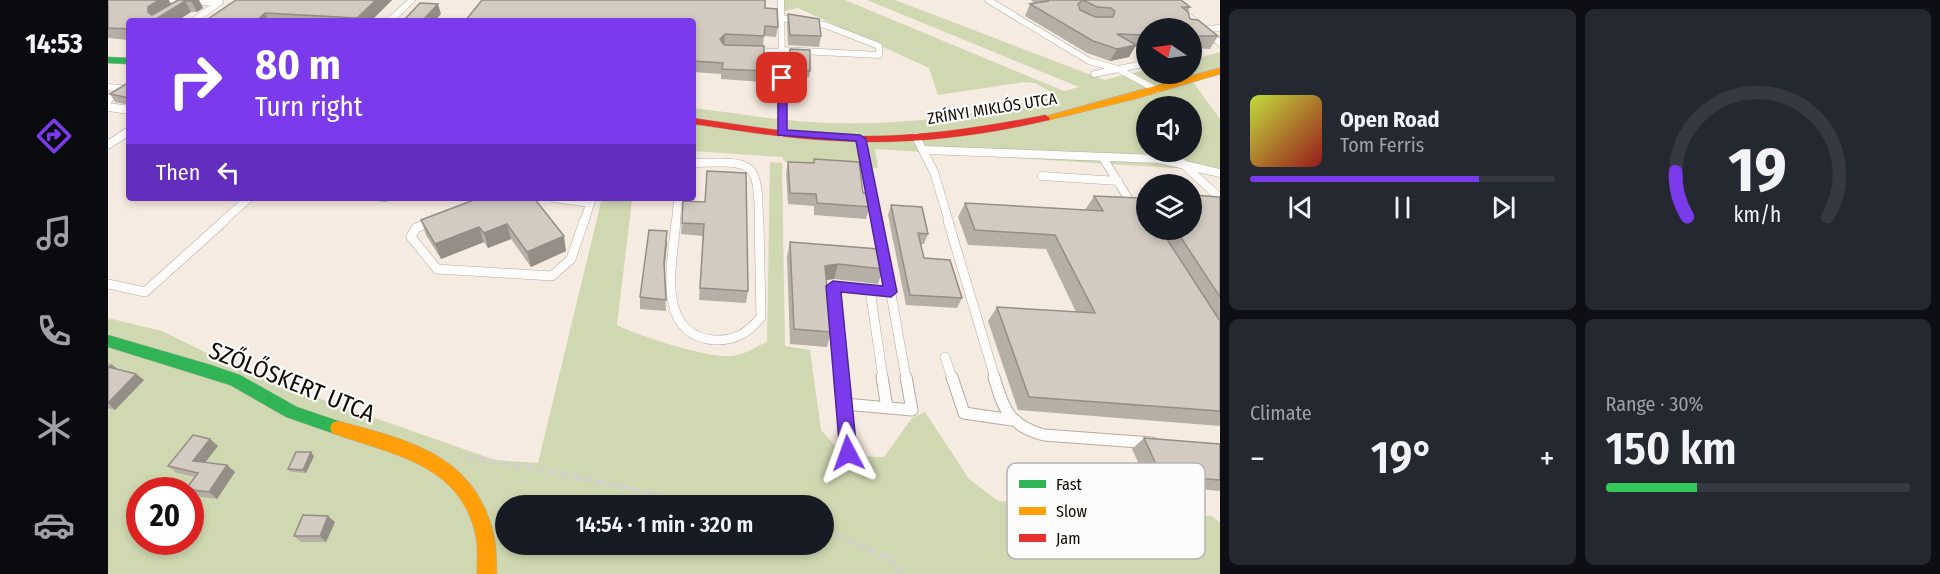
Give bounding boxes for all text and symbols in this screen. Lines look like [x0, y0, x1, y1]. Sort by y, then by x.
north arrow [1136, 18, 1202, 84]
map controls [1136, 18, 1202, 240]
text: 14:53 [25, 28, 83, 60]
text: 80 m [255, 40, 341, 90]
icon: right [156, 42, 234, 120]
pin [756, 52, 807, 103]
icon: arrive [765, 61, 798, 94]
street label: ZRÍNYI MIKLÓS UTCA [926, 89, 1059, 128]
text: Turn right [255, 91, 363, 123]
button: sound [1136, 96, 1202, 162]
text: Open Road [1340, 106, 1440, 133]
icon: directions [33, 115, 75, 157]
text: Tom Ferris [1340, 133, 1424, 157]
text: 19 [1728, 133, 1787, 208]
icon: left [212, 156, 245, 189]
text: Then [156, 159, 200, 186]
button: layers [1136, 174, 1202, 240]
icon: previous [1284, 191, 1317, 224]
icon: pause [1386, 191, 1419, 224]
icon: next [1487, 191, 1520, 224]
text: km/h [1734, 202, 1782, 228]
icon: music [33, 212, 75, 254]
icon: phone [33, 310, 75, 352]
street label: SZŐLŐSKERT UTCA [205, 334, 380, 428]
text: Range · 30% [1606, 392, 1704, 416]
text: Climate [1250, 401, 1312, 425]
icon: climate [33, 407, 75, 449]
position arrow [816, 421, 880, 485]
text: 150 km [1606, 422, 1737, 476]
text: 19° [1371, 431, 1434, 485]
text: − [1250, 439, 1265, 479]
text: + [1539, 439, 1554, 479]
legend [1007, 463, 1205, 559]
text: Fast [1056, 475, 1083, 494]
speed limit sign: 20 [126, 477, 204, 555]
text: Slow [1056, 502, 1087, 521]
icon: car [33, 504, 75, 546]
text: 14:54 · 1 min · 320 m [576, 511, 753, 538]
text: Jam [1056, 529, 1081, 548]

